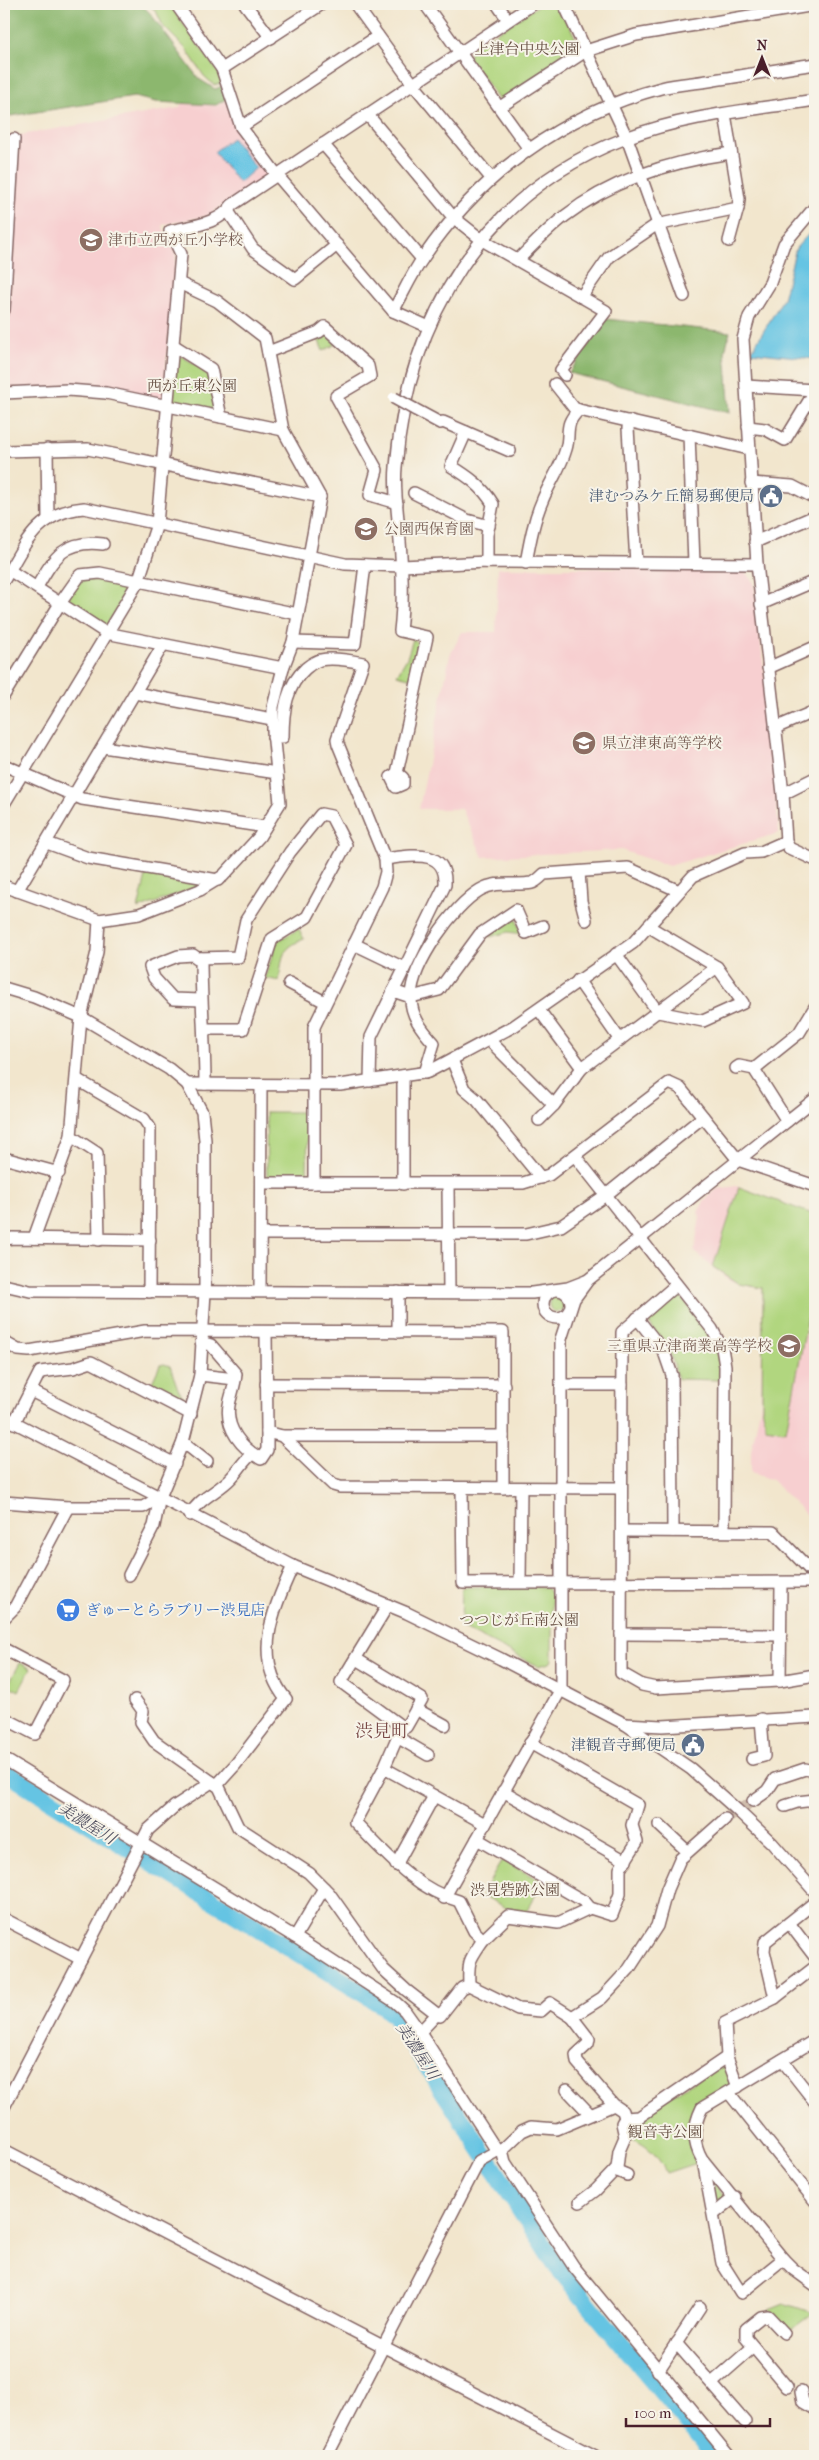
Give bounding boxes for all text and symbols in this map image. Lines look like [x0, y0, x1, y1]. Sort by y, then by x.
north arrow [736, 32, 786, 82]
text: N [757, 37, 768, 54]
park label: 上津台中央公園 [474, 40, 580, 58]
school or university icon: 津市立西が丘小学校 [78, 227, 104, 253]
place label: 津市立西が丘小学校 [108, 231, 243, 249]
park label: 西が丘東公園 [147, 377, 237, 395]
public building icon: 津むつみケ丘簡易郵便局 [758, 483, 784, 509]
place label: 津むつみケ丘簡易郵便局 [589, 487, 754, 505]
school or university icon: 公園西保育園 [353, 516, 379, 542]
place label: 公園西保育園 [384, 520, 474, 538]
school or university icon: 県立津東高等学校 [571, 730, 597, 756]
place label: 県立津東高等学校 [602, 734, 722, 752]
school or university icon: 三重県立津商業高等学校 [776, 1333, 802, 1359]
place label: 三重県立津商業高等学校 [607, 1337, 772, 1355]
supermarket icon: ぎゅーとらラブリー渋見店 [55, 1597, 81, 1623]
place label: ぎゅーとらラブリー渋見店 [86, 1601, 265, 1619]
park label: つつじが丘南公園 [459, 1611, 579, 1629]
district label: 渋見町 [355, 1721, 409, 1742]
public building icon: 津観音寺郵便局 [680, 1732, 706, 1758]
place label: 津観音寺郵便局 [571, 1736, 676, 1754]
water label: 美濃屋川 [55, 1798, 121, 1849]
park label: 渋見砦跡公園 [470, 1881, 560, 1899]
water label: 美濃屋川 [393, 2019, 444, 2085]
park label: 観音寺公園 [627, 2123, 703, 2141]
scale bar [626, 2395, 770, 2427]
text: 100 m [634, 2404, 672, 2422]

